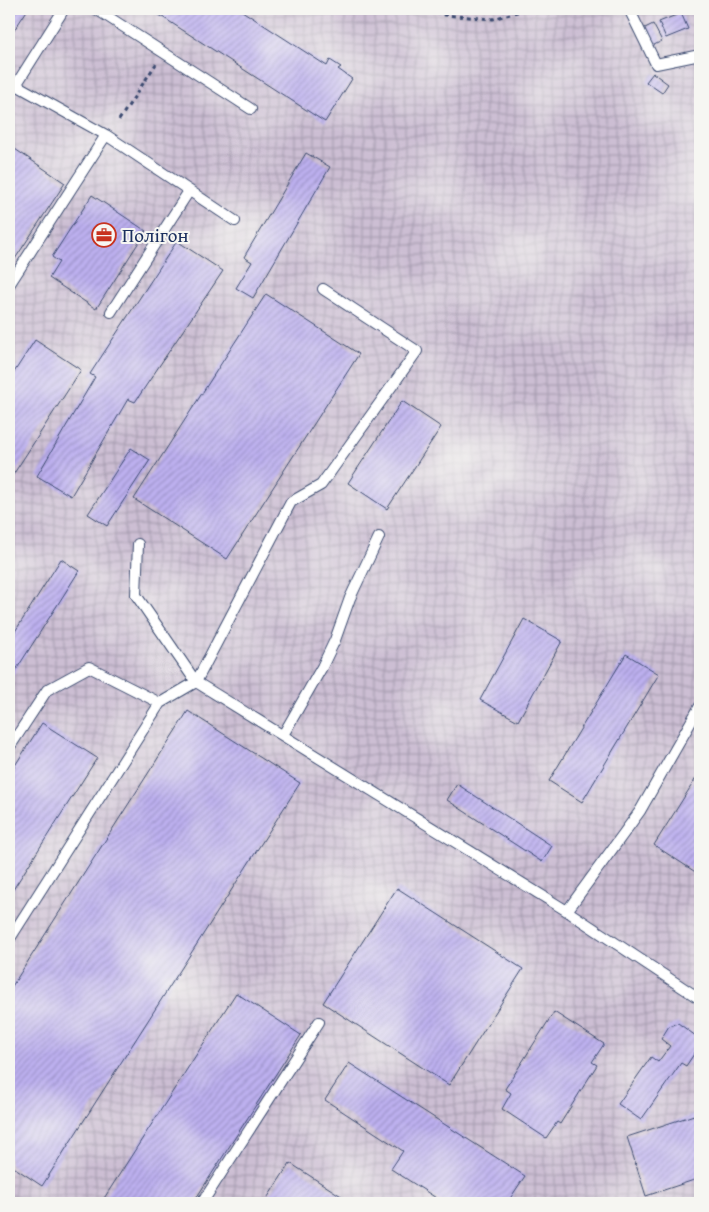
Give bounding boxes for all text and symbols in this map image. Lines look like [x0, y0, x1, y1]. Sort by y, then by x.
place label: Полігон [122, 221, 188, 249]
office icon: Полігон [91, 222, 117, 248]

